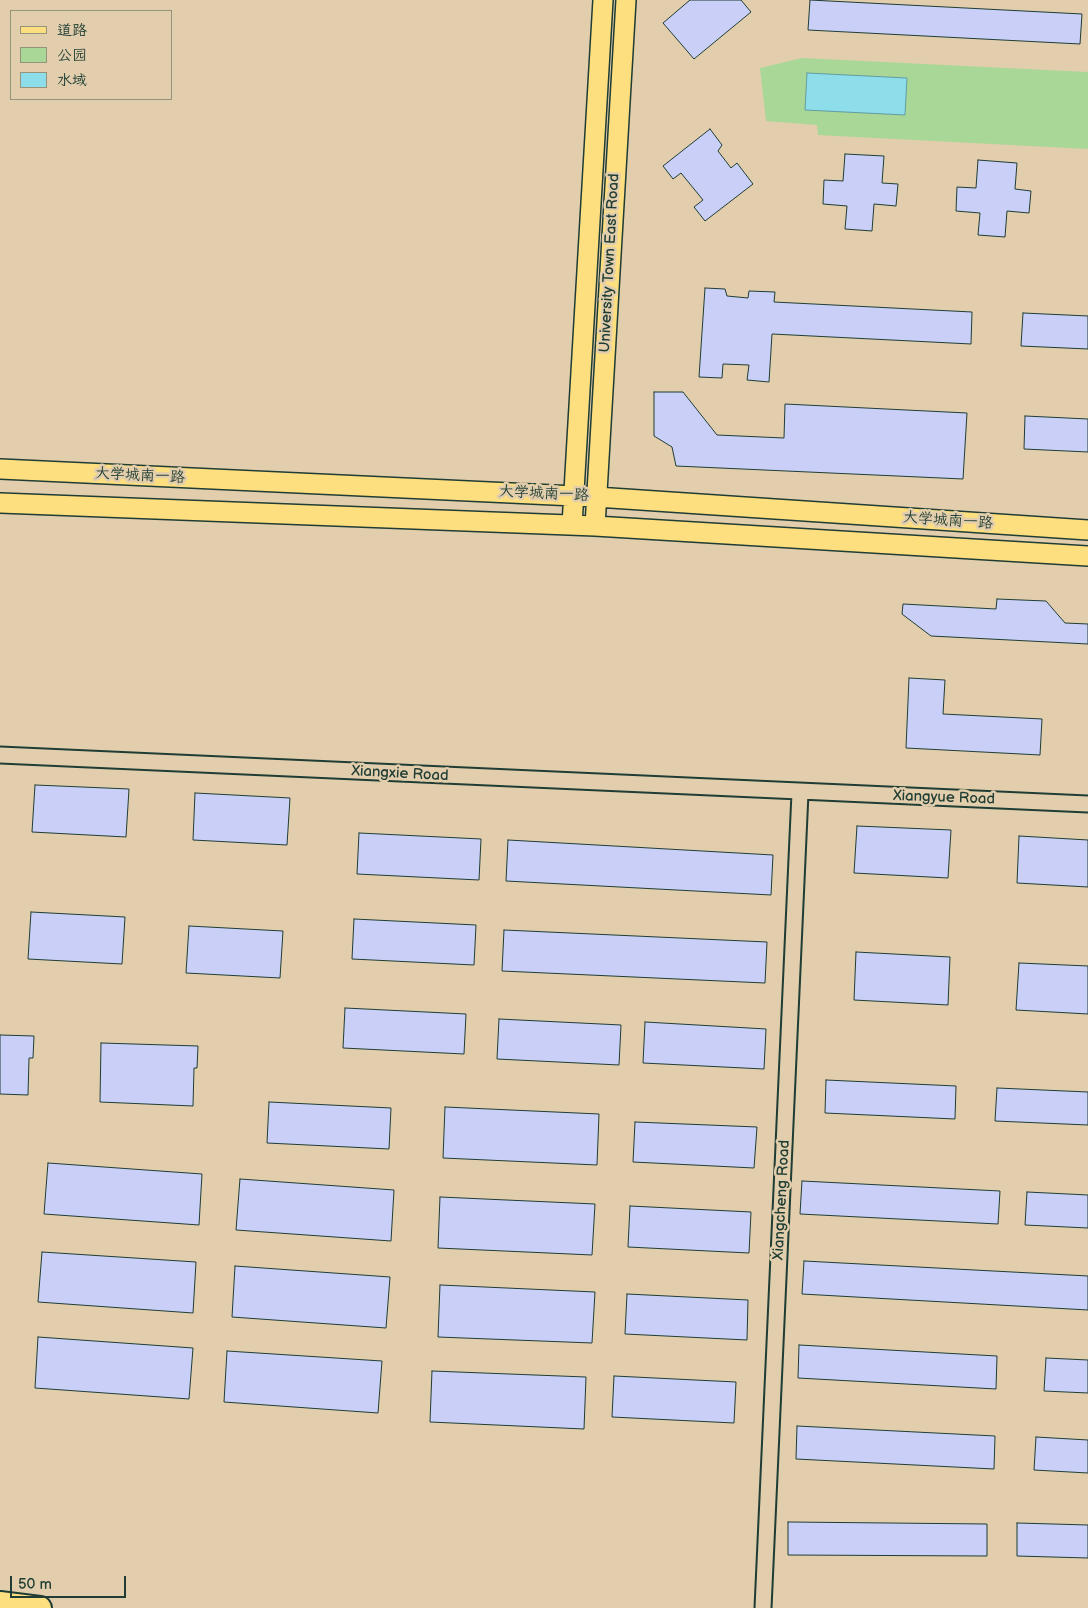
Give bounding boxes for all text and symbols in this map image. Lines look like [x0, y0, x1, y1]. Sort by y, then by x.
legend [10, 10, 172, 100]
text: 道路 [57, 21, 87, 40]
text: 公园 [57, 46, 87, 65]
text: 水域 [57, 71, 87, 90]
street label: University Town East Road [596, 173, 624, 353]
street label: 大学城南一路 [95, 465, 185, 487]
street label: 大学城南一路 [499, 483, 589, 505]
street label: 大学城南一路 [902, 509, 994, 533]
street label: Xiangxie Road [351, 762, 449, 786]
street label: Xiangyue Road [893, 787, 995, 809]
street label: Xiangcheng Road [770, 1139, 794, 1261]
scale bar [12, 1566, 129, 1598]
text: 50 m [18, 1575, 52, 1594]

